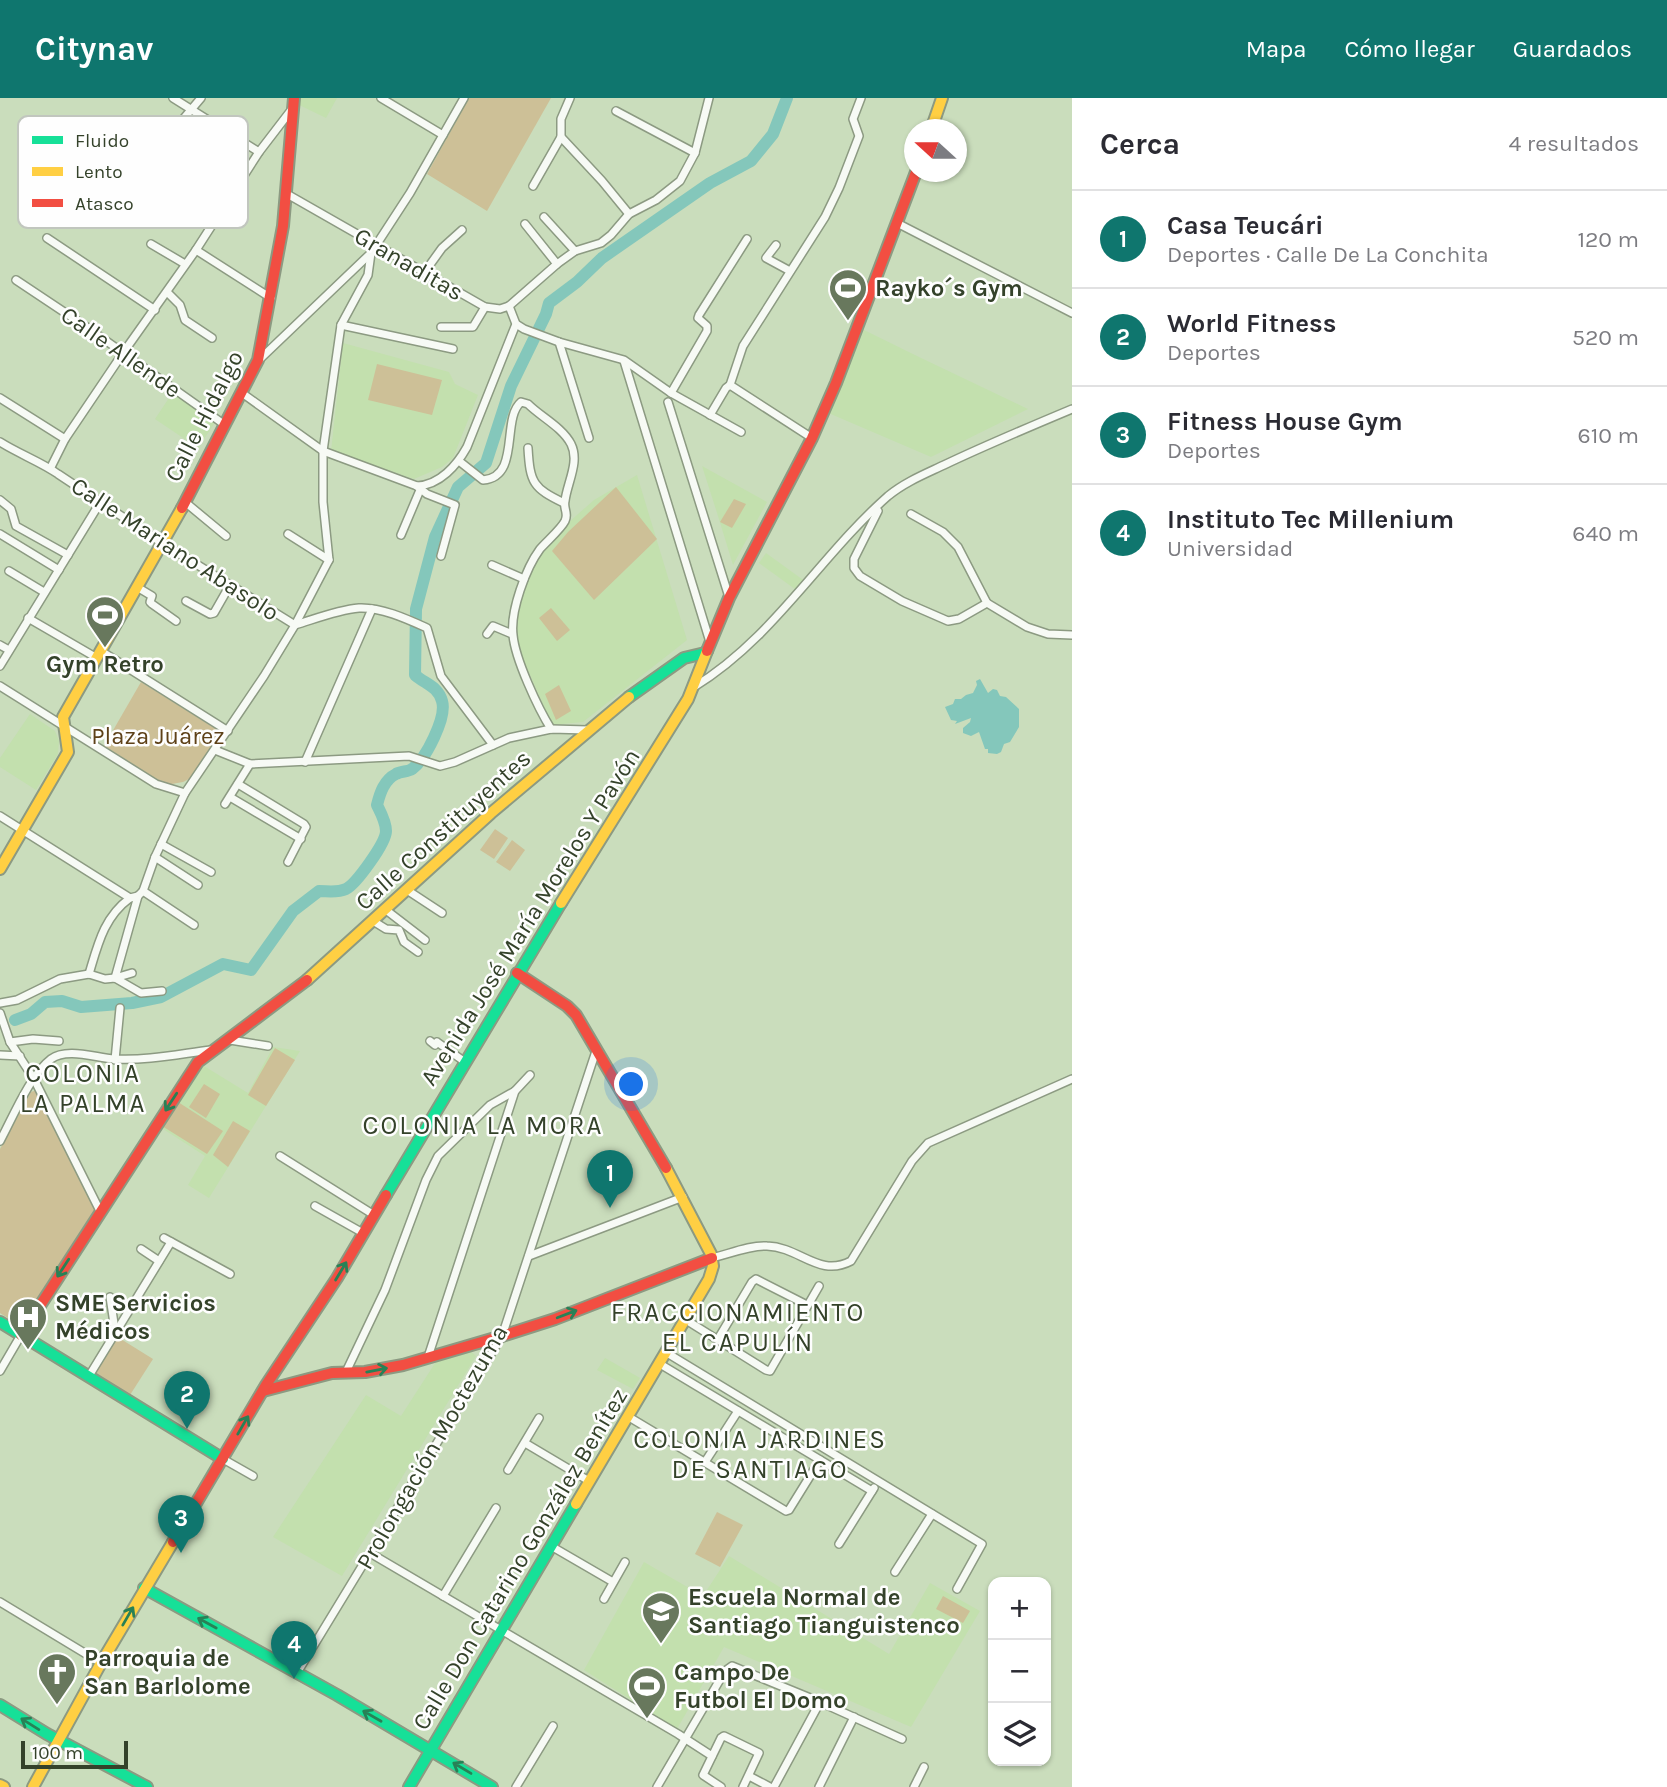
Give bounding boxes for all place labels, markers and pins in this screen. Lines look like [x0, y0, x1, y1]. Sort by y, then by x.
sports icon: Rayko´s Gym [827, 267, 869, 322]
place label: Rayko´s Gym [875, 274, 1023, 302]
sports icon: Gym Retro [84, 594, 126, 649]
place label: Gym Retro [46, 650, 164, 678]
pin: 1 [587, 1150, 633, 1208]
place label: SME Servicios Médicos [55, 1289, 216, 1345]
hospital icon: SME Servicios Médicos [7, 1296, 49, 1351]
pin: 2 [164, 1371, 210, 1429]
pin: 3 [158, 1495, 204, 1553]
place label: Escuela Normal de Santiago Tianguistenco [688, 1583, 960, 1639]
school or university icon: Escuela Normal de Santiago Tianguistenco [640, 1590, 682, 1645]
pin: 4 [271, 1621, 317, 1679]
place label: Parroquia de San Barlolome [84, 1644, 251, 1700]
church icon: Parroquia de San Barlolome [36, 1651, 78, 1706]
place label: Campo De Futbol El Domo [674, 1658, 847, 1714]
sports icon: Campo De Futbol El Domo [626, 1665, 668, 1720]

